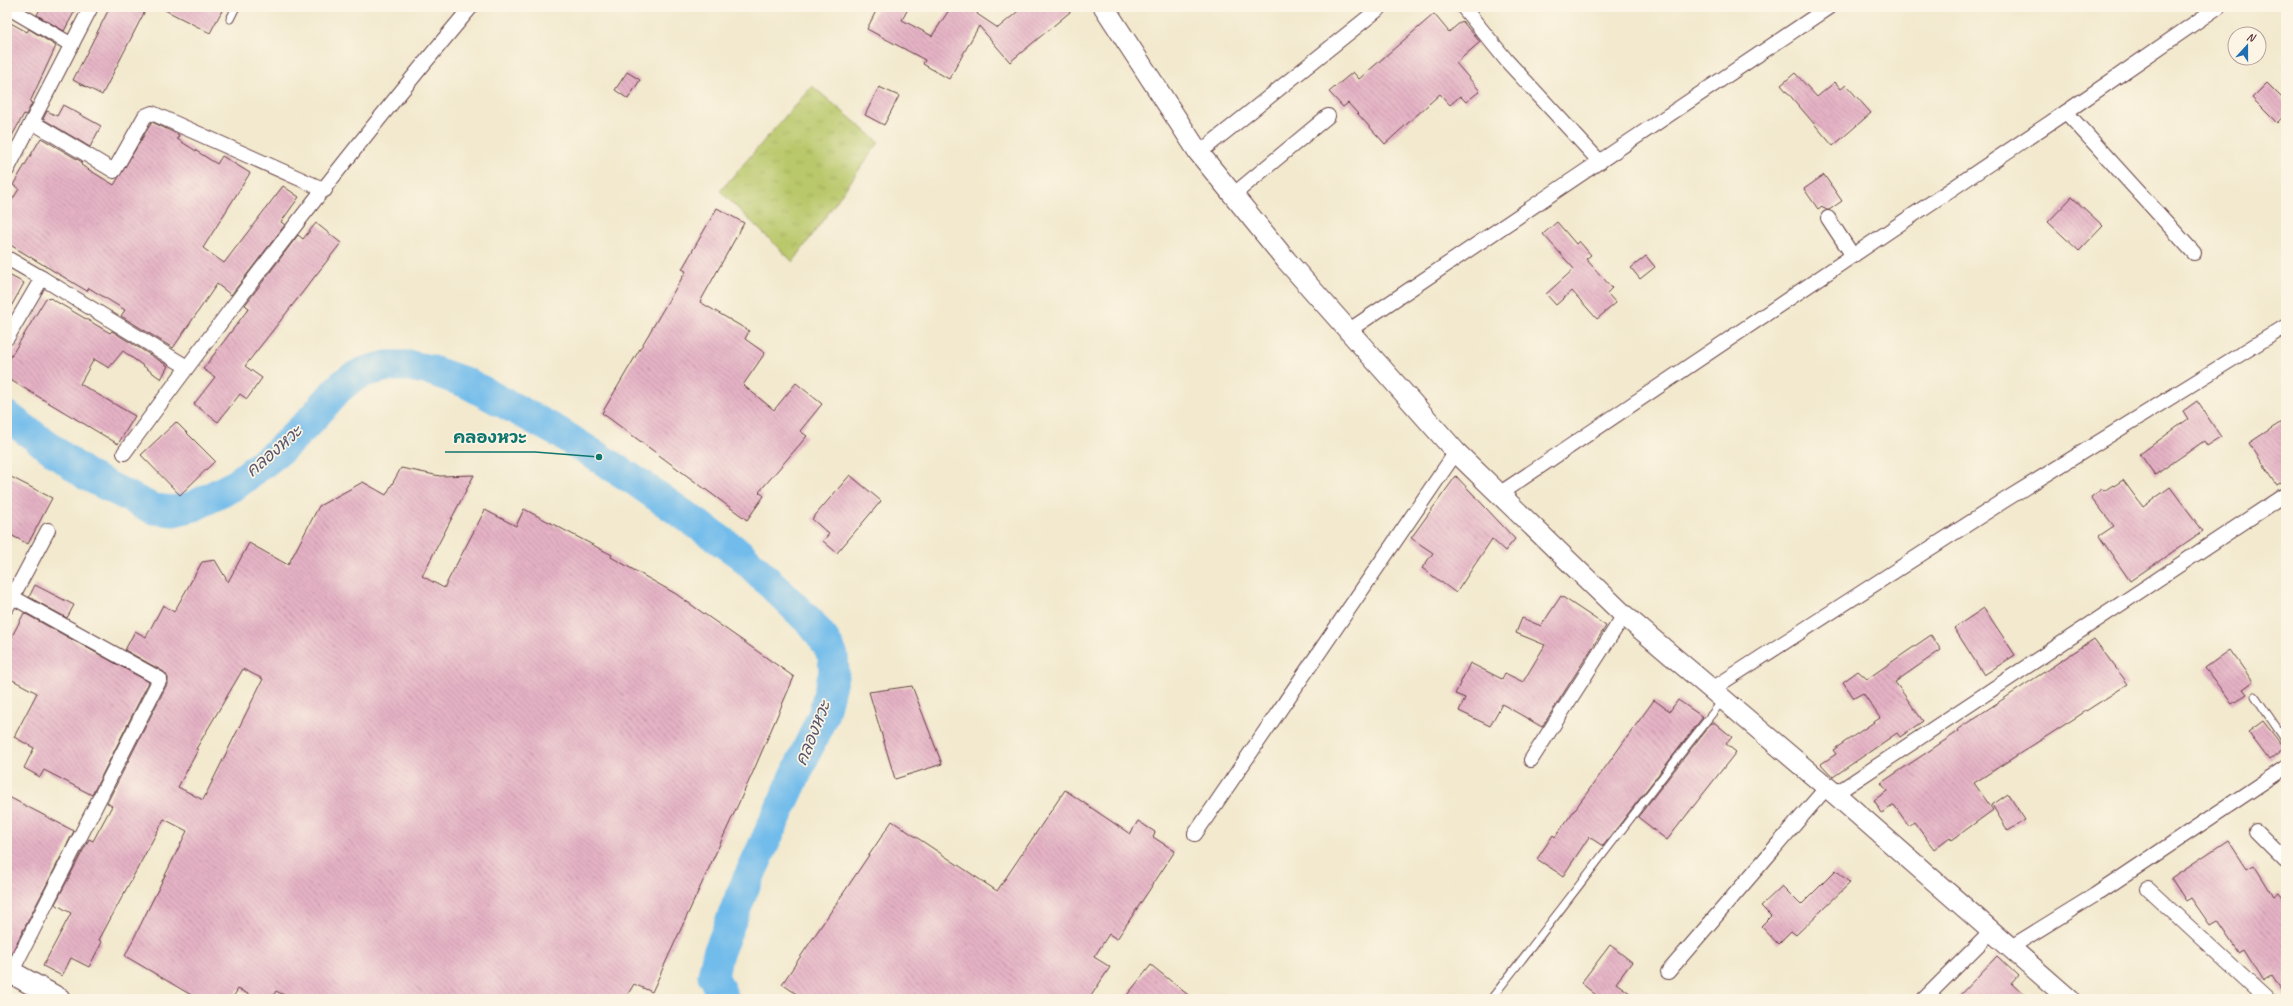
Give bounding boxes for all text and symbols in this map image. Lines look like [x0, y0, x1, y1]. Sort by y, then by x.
north arrow [2227, 26, 2267, 66]
text: N [2245, 29, 2258, 45]
water label: คลองหวะ [241, 420, 308, 481]
callout: คลองหวะ [445, 423, 535, 452]
text: คลองหวะ [453, 427, 527, 448]
water label: คลองหวะ [791, 696, 836, 768]

